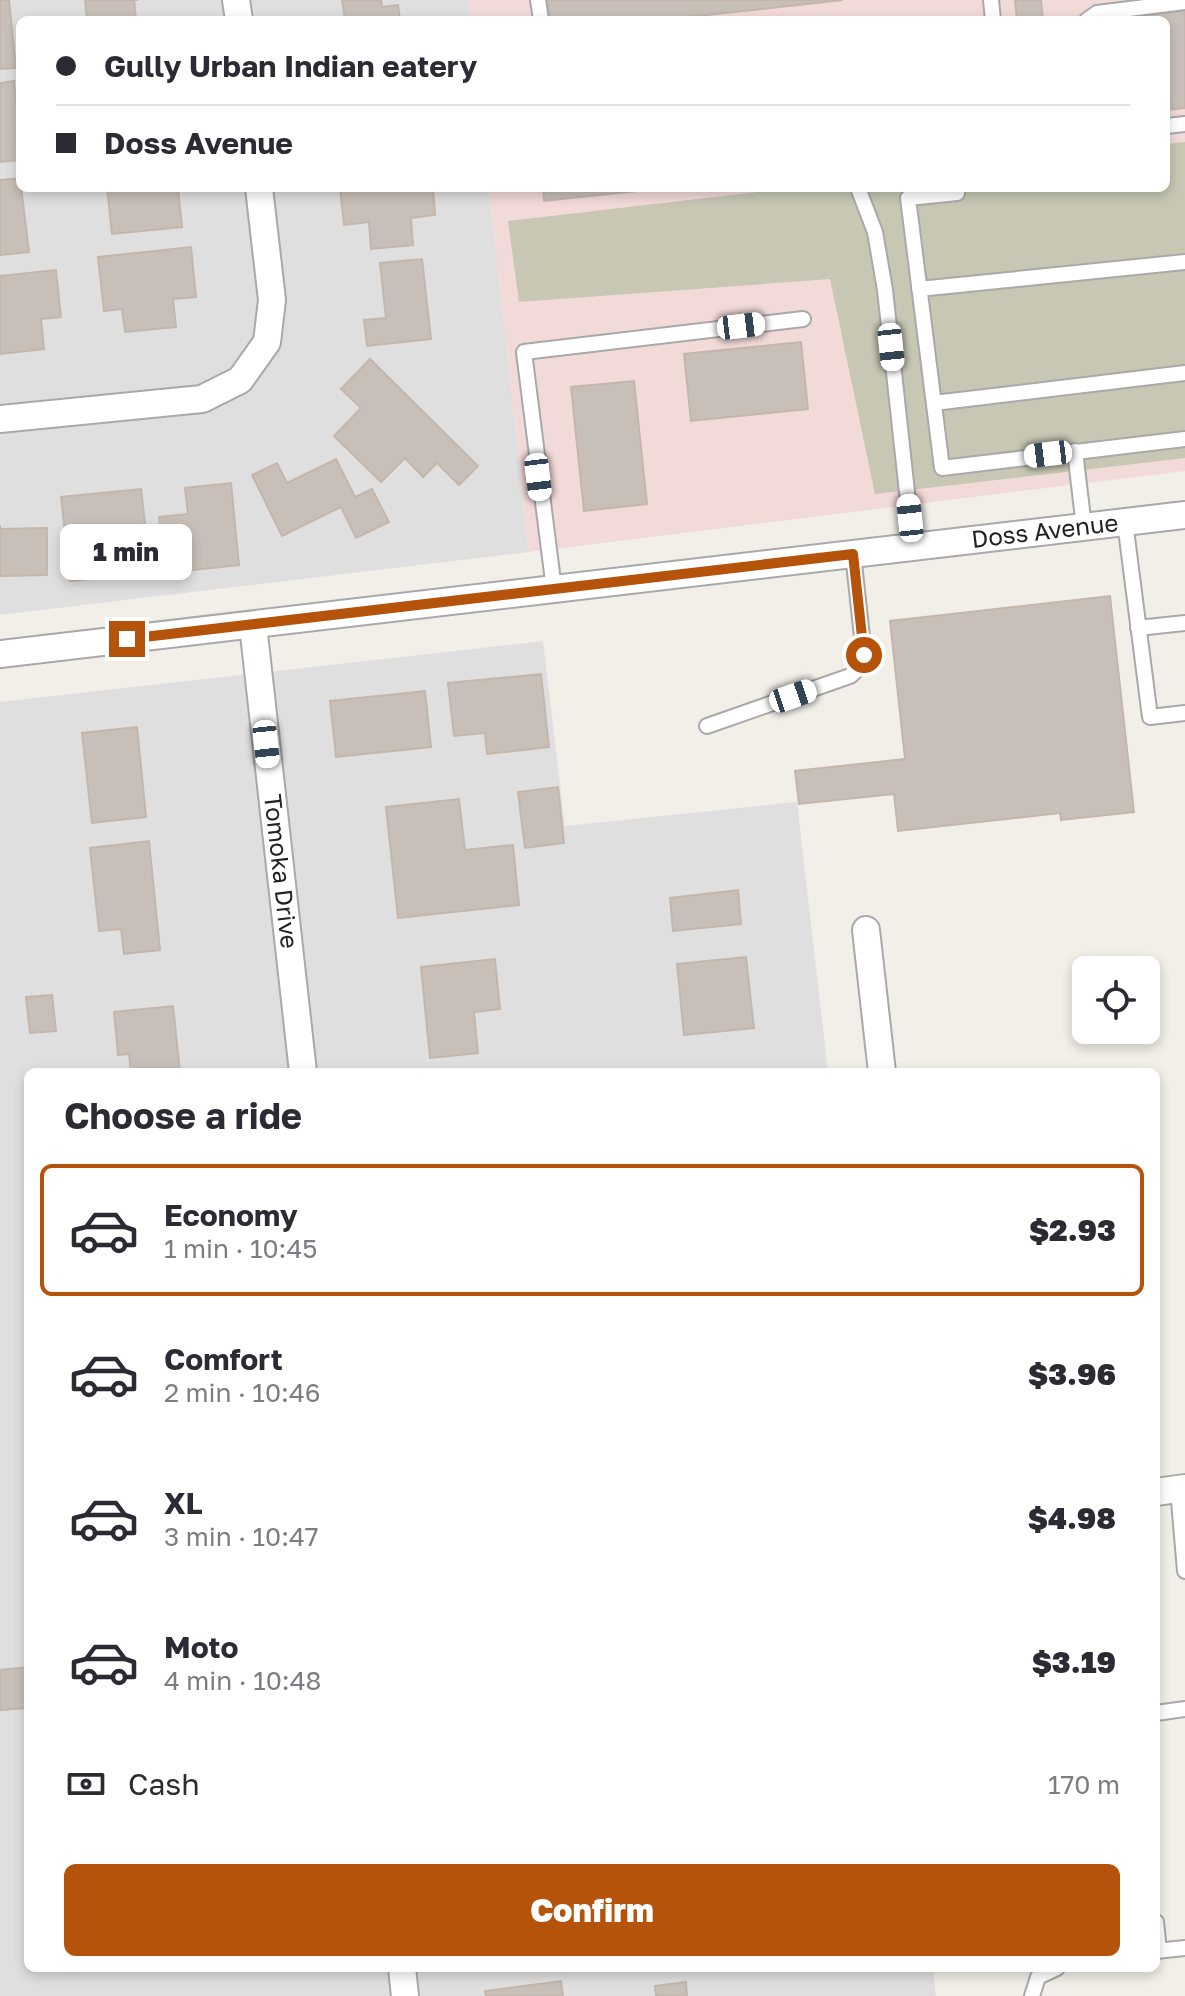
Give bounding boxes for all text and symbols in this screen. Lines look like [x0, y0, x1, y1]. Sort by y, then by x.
text: Gully Urban Indian eatery [104, 48, 477, 84]
text: Doss Avenue [104, 125, 293, 161]
car [716, 311, 766, 341]
car [877, 322, 905, 372]
car [1023, 439, 1073, 469]
car [523, 452, 553, 502]
car [896, 493, 924, 543]
street label: Doss Avenue [970, 507, 1120, 553]
callout: 1 min [61, 523, 193, 579]
text: 1 min [93, 536, 159, 567]
route end [109, 621, 145, 657]
route start [846, 637, 882, 673]
car [766, 677, 820, 715]
car [252, 719, 280, 769]
street label: Tomoka Drive [259, 793, 305, 950]
map controls [1072, 956, 1160, 1044]
button: locate [1072, 956, 1160, 1044]
text: Choose a ride [64, 1094, 302, 1137]
icon: car [68, 1194, 140, 1266]
text: Economy [164, 1197, 298, 1233]
text: $2.93 [1029, 1212, 1116, 1248]
text: 1 min · 10:45 [164, 1233, 317, 1264]
icon: car [68, 1338, 140, 1410]
text: Comfort [164, 1341, 283, 1377]
text: $3.96 [1028, 1356, 1116, 1392]
text: 2 min · 10:46 [164, 1377, 320, 1408]
icon: car [68, 1482, 140, 1554]
text: XL [164, 1485, 203, 1521]
text: $4.98 [1028, 1500, 1116, 1536]
text: 3 min · 10:47 [164, 1521, 319, 1552]
icon: car [68, 1626, 140, 1698]
text: Moto [164, 1629, 239, 1665]
text: $3.19 [1032, 1644, 1116, 1680]
text: 4 min · 10:48 [164, 1665, 321, 1696]
icon: cash [64, 1762, 108, 1806]
text: Cash [128, 1766, 200, 1802]
text: 170 m [1048, 1769, 1120, 1800]
button: Confirm [64, 1864, 1120, 1956]

